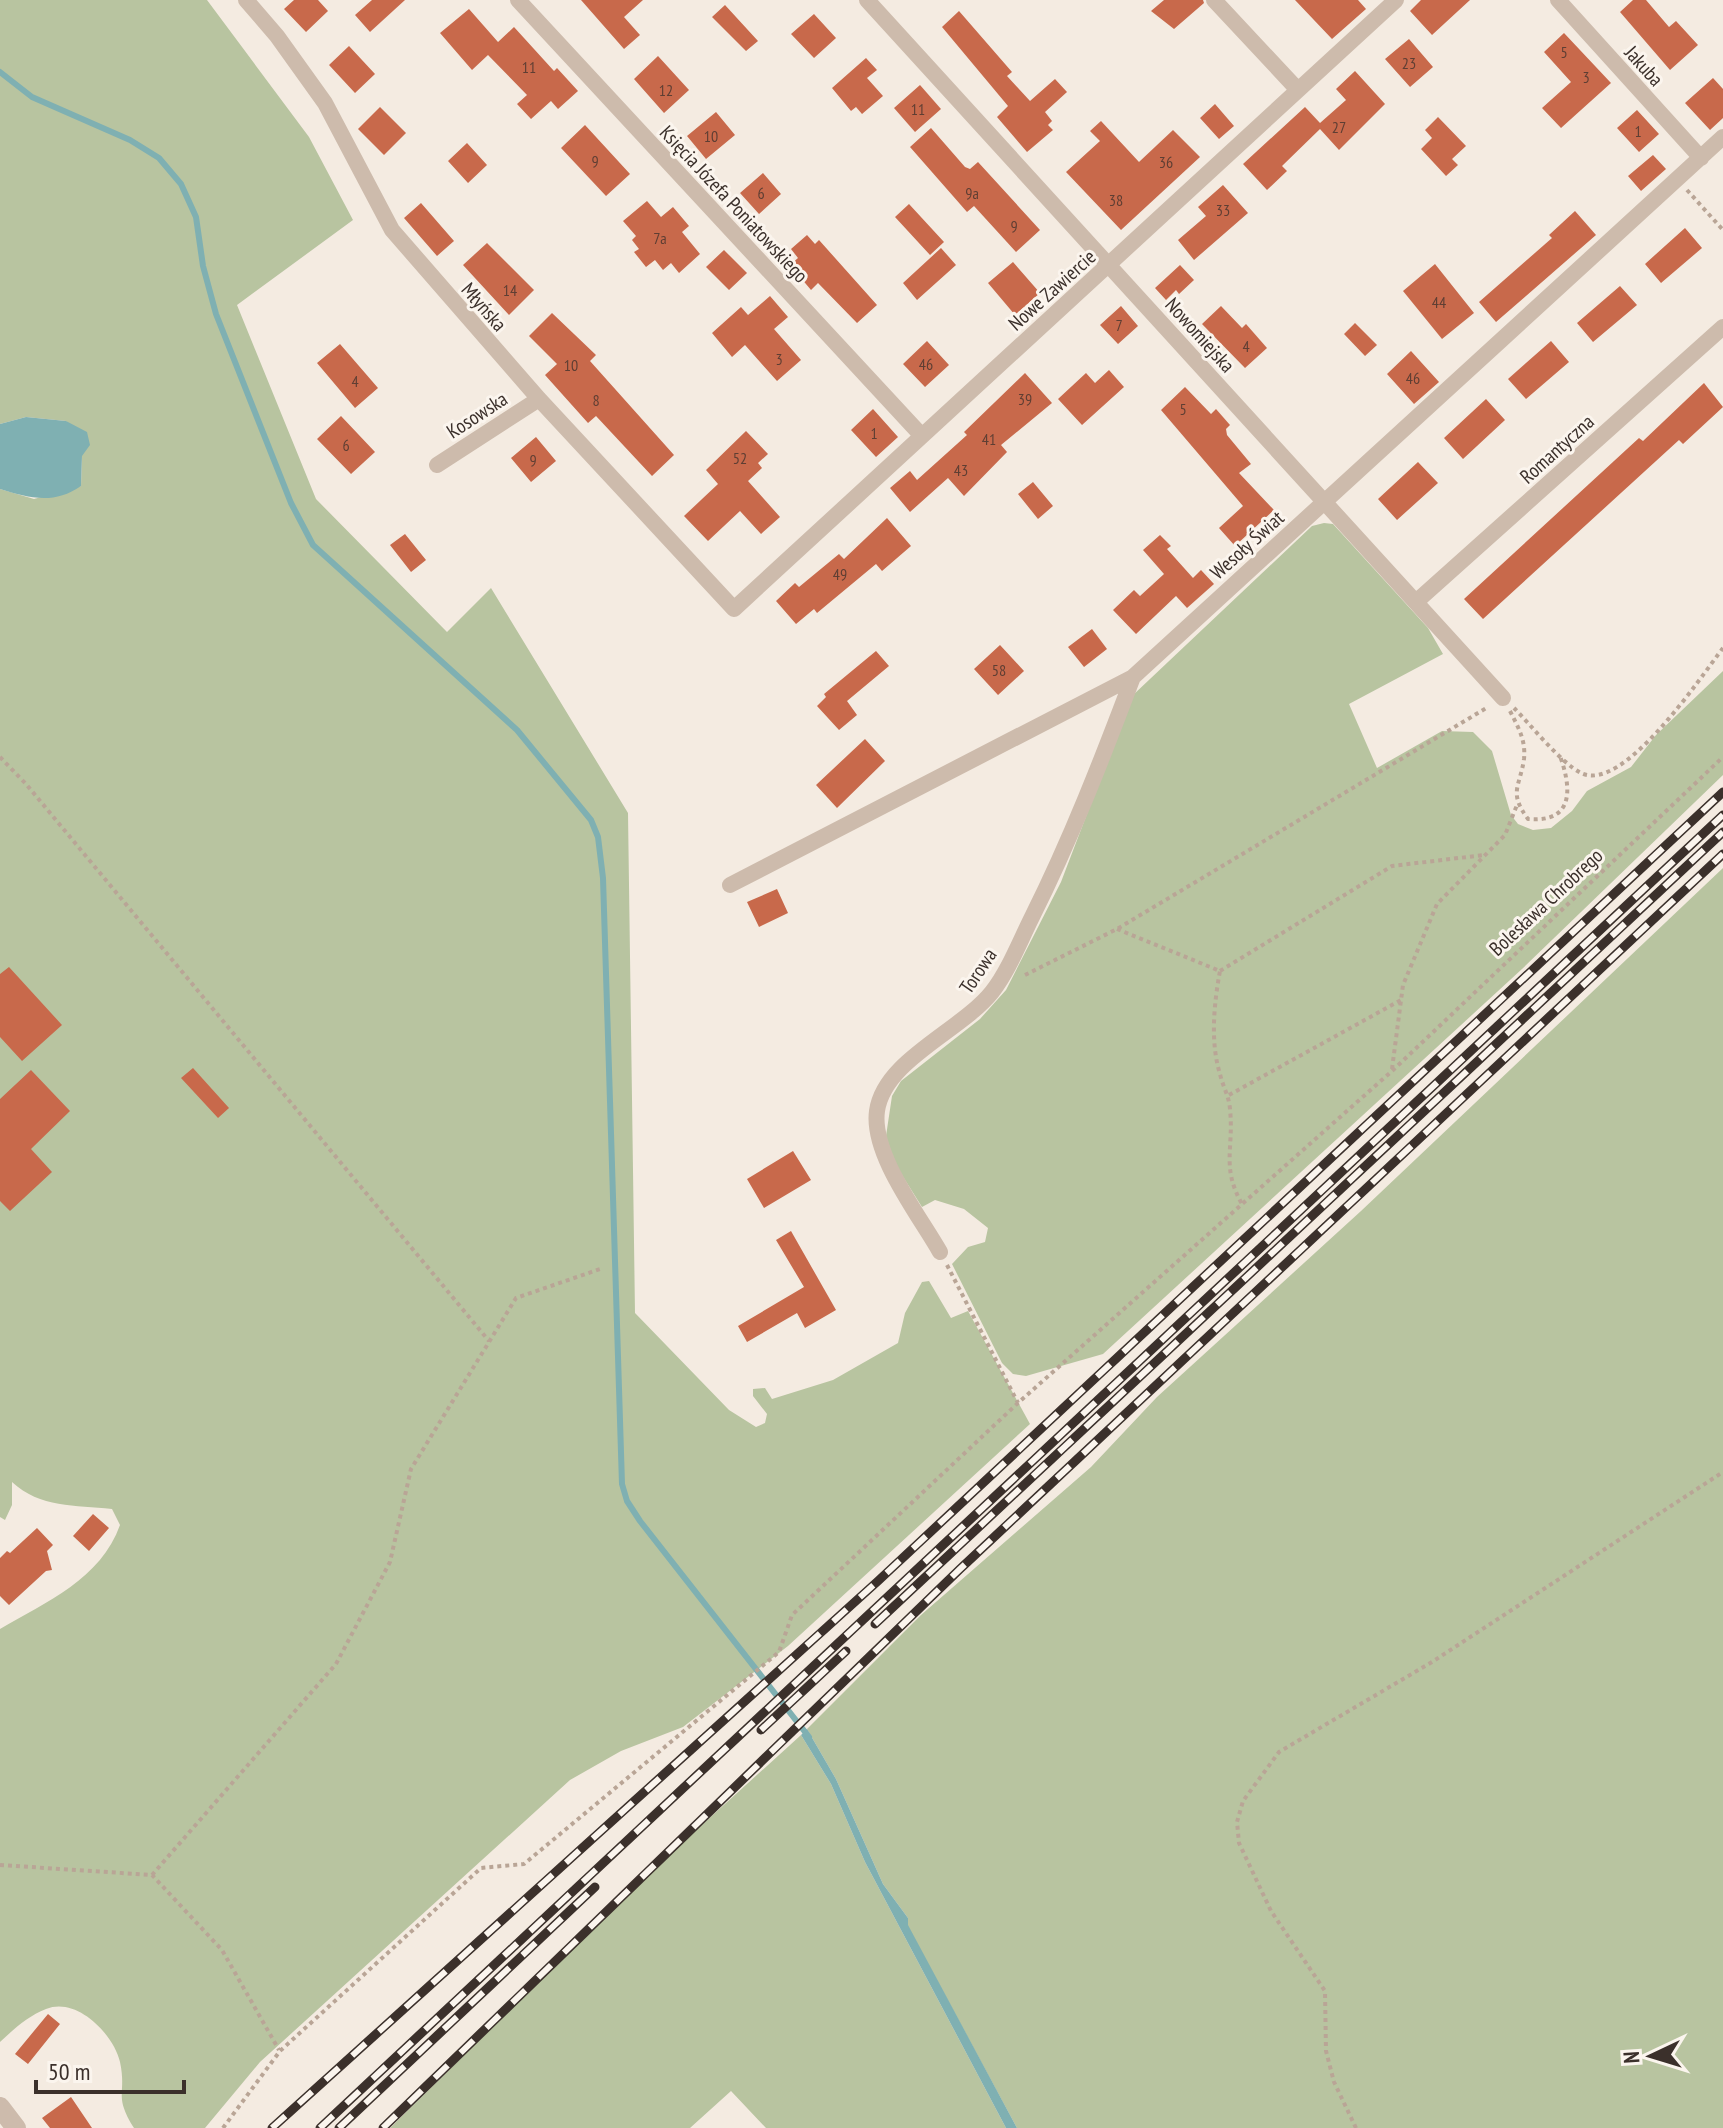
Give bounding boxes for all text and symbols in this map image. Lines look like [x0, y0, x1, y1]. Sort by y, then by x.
street label: Jakuba [1618, 39, 1669, 92]
house number: 5 [1560, 42, 1568, 62]
house number: 23 [1402, 53, 1416, 73]
house number: 11 [522, 57, 536, 77]
house number: 3 [1582, 67, 1590, 87]
house number: 12 [659, 80, 673, 100]
house number: 11 [911, 99, 925, 119]
house number: 27 [1332, 117, 1346, 137]
street label: Księcia Józefa Poniatowskiego [654, 120, 814, 288]
house number: 1 [1634, 121, 1642, 141]
house number: 10 [704, 126, 718, 146]
house number: 9 [591, 151, 599, 171]
house number: 36 [1159, 152, 1173, 172]
house number: 6 [757, 183, 765, 203]
house number: 9a [965, 183, 979, 203]
house number: 38 [1109, 190, 1123, 210]
house number: 33 [1216, 200, 1230, 220]
house number: 9 [1010, 216, 1018, 236]
house number: 7a [653, 228, 667, 248]
street label: Nowe Zawiercie [1003, 244, 1101, 336]
street label: Młyńska [456, 277, 512, 337]
house number: 14 [503, 280, 517, 300]
street label: Nowomiejska [1160, 292, 1240, 378]
house number: 44 [1432, 292, 1446, 312]
house number: 7 [1115, 315, 1123, 335]
house number: 4 [1242, 336, 1250, 356]
house number: 3 [775, 349, 783, 369]
house number: 46 [919, 354, 933, 374]
house number: 10 [564, 355, 578, 375]
house number: 46 [1406, 368, 1420, 388]
house number: 4 [351, 371, 359, 391]
street label: Kosowska [442, 386, 512, 444]
house number: 39 [1018, 389, 1032, 409]
house number: 8 [592, 390, 600, 410]
house number: 5 [1179, 399, 1187, 419]
street label: Romantyczna [1514, 409, 1600, 489]
house number: 1 [870, 423, 878, 443]
house number: 41 [982, 429, 996, 449]
house number: 6 [342, 435, 350, 455]
house number: 52 [733, 448, 747, 468]
house number: 9 [529, 450, 537, 470]
house number: 43 [954, 460, 968, 480]
street label: Wesoły Świat [1205, 505, 1290, 585]
house number: 49 [833, 564, 847, 584]
house number: 58 [992, 660, 1006, 680]
street label: Bolesława Chrobrego [1484, 843, 1608, 961]
street label: Torowa [953, 943, 1003, 999]
north arrow [1611, 2016, 1691, 2096]
scale bar [36, 2044, 184, 2094]
text: N [1617, 2050, 1645, 2064]
text: 50 m [48, 2056, 90, 2087]

